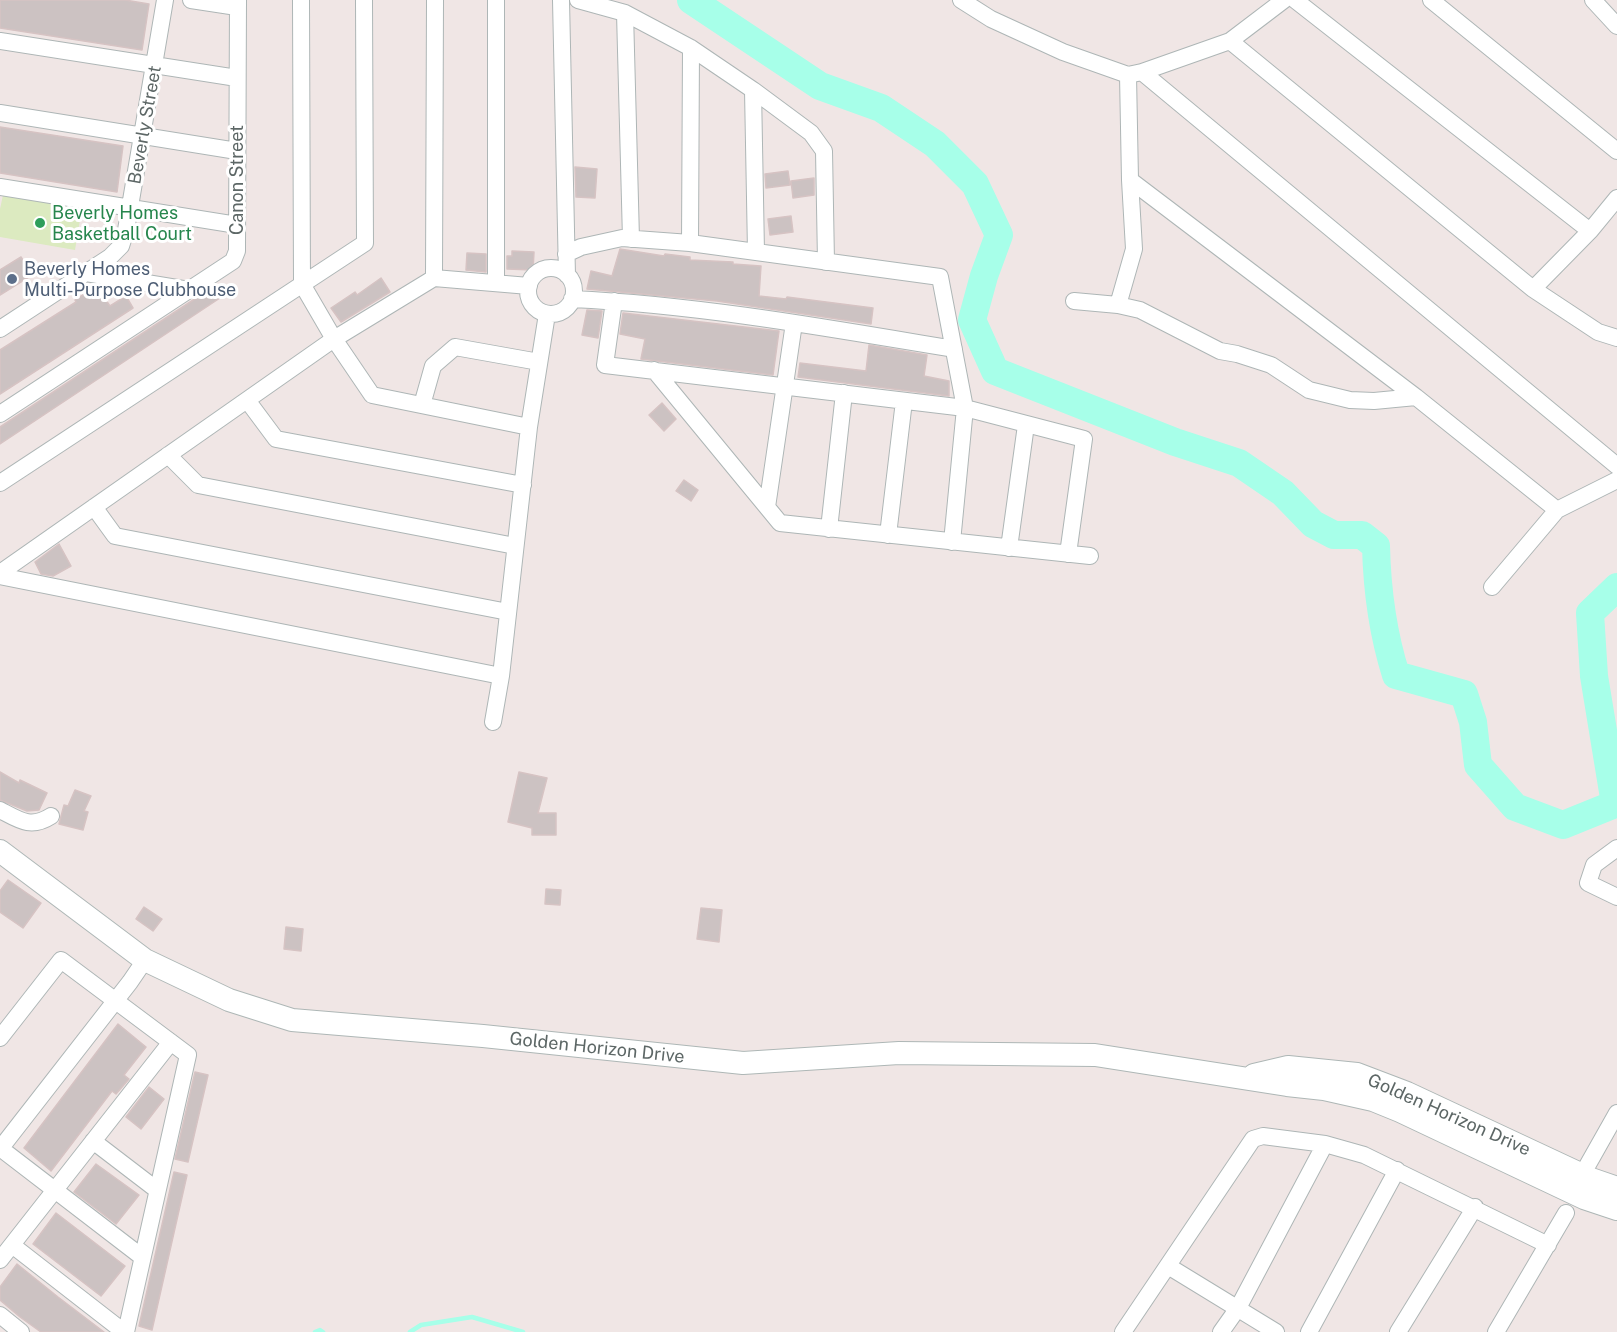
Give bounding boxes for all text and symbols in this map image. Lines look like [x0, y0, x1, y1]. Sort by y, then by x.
street label: Beverly Street [124, 64, 166, 186]
street label: Canon Street [226, 125, 248, 235]
place label: Beverly Homes Basketball Court [52, 202, 192, 244]
marker: Beverly Homes Basketball Court [33, 216, 47, 230]
place label: Beverly Homes Multi-Purpose Clubhouse [24, 258, 236, 300]
marker: Beverly Homes Multi-Purpose Clubhouse [5, 272, 19, 286]
street label: Golden Horizon Drive [508, 1028, 686, 1068]
street label: Golden Horizon Drive [1364, 1069, 1534, 1161]

